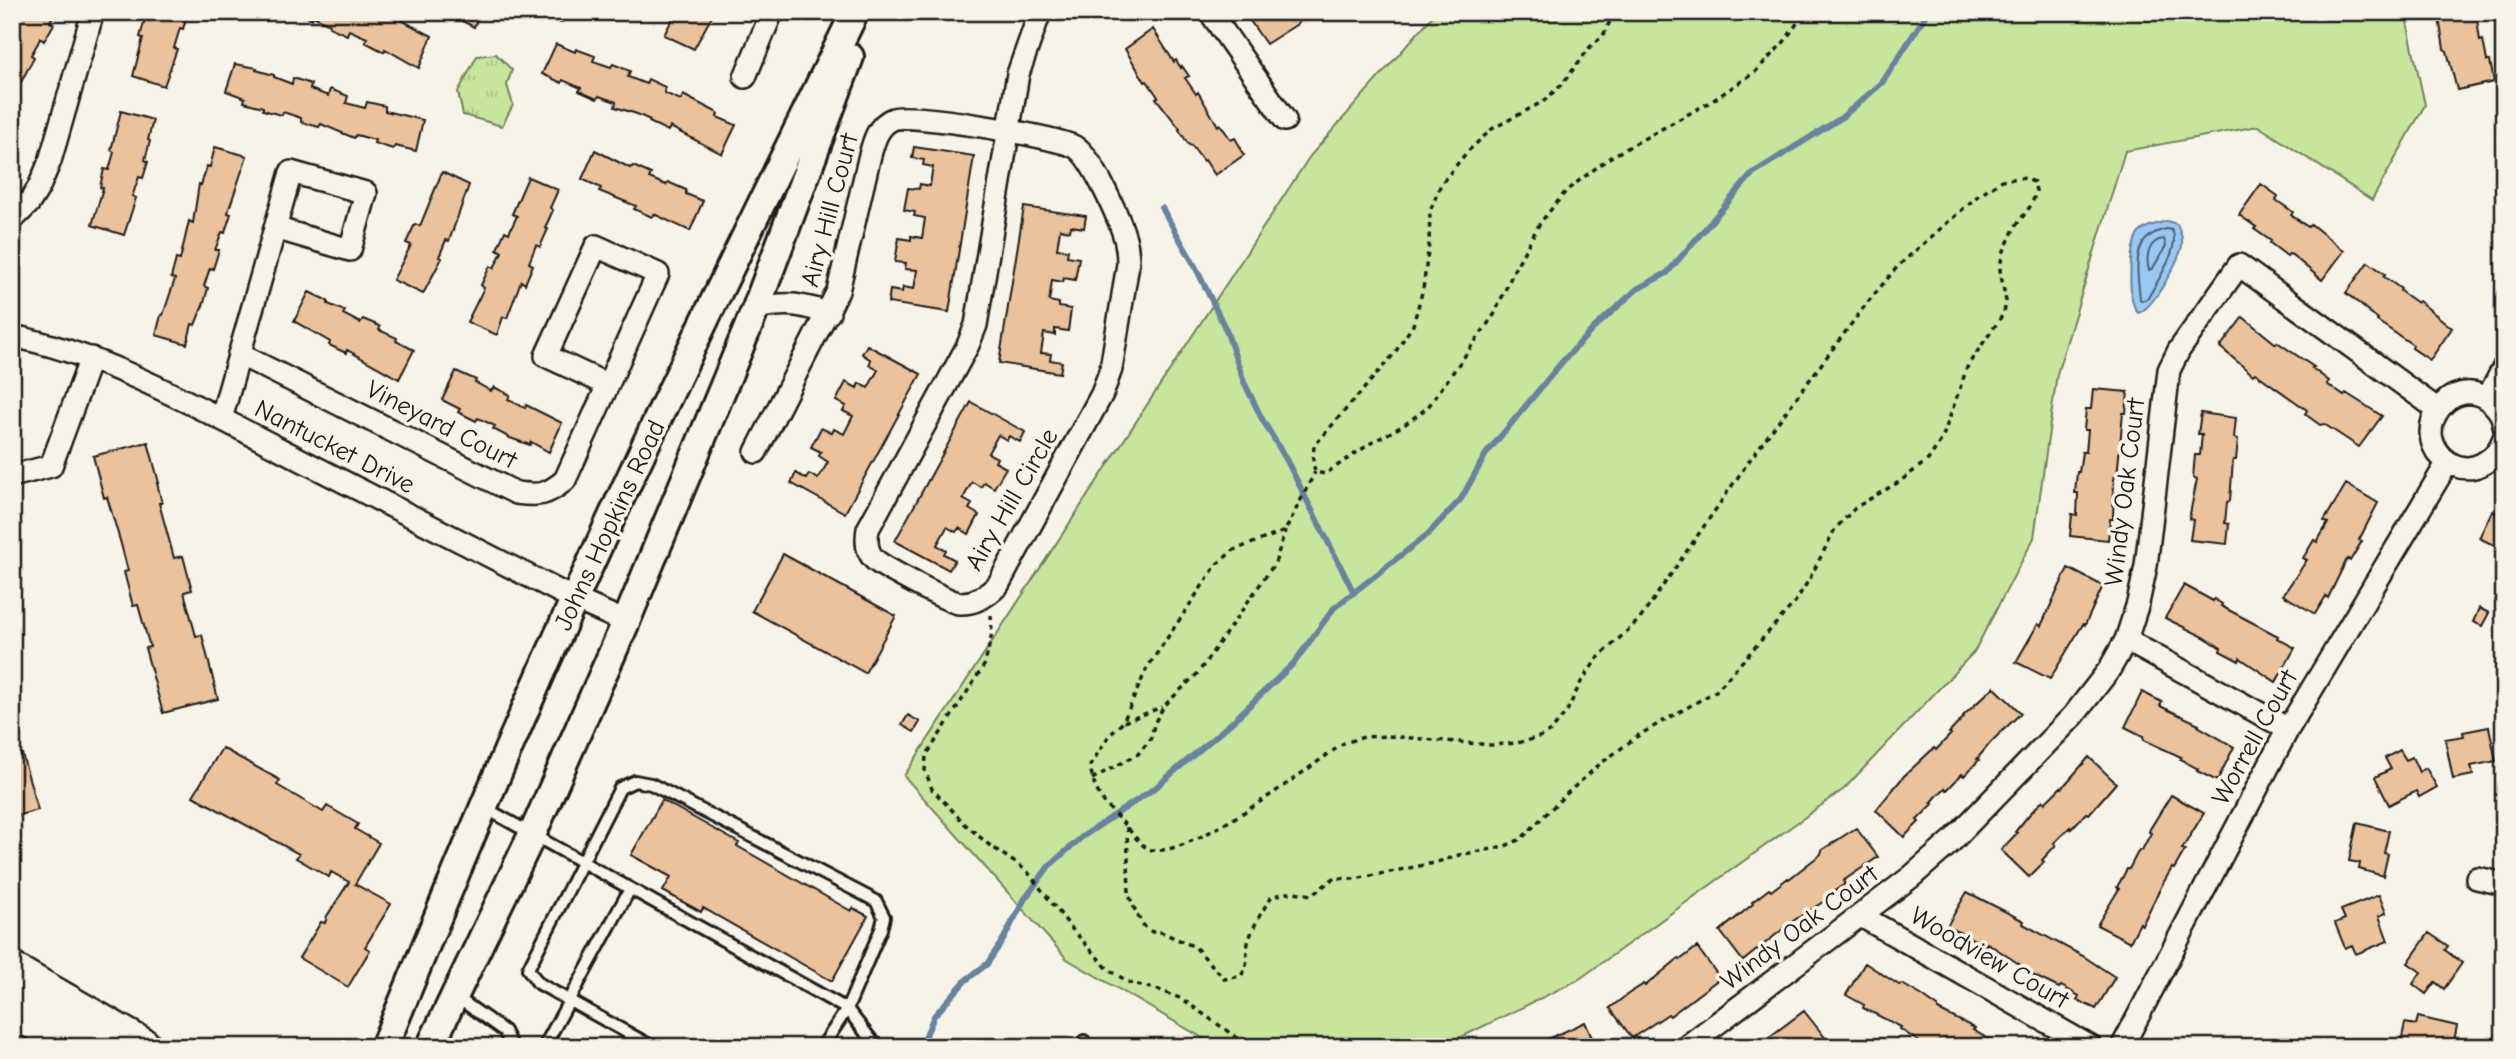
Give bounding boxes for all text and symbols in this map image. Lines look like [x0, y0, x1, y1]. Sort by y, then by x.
street label: Airy Hill Court [795, 129, 865, 290]
street label: Vineyard Court [361, 374, 523, 476]
street label: Nantucket Drive [250, 394, 419, 500]
street label: Windy Oak Court [2099, 395, 2152, 588]
street label: Johns Hopkins Road [548, 416, 672, 635]
street label: Airy Hill Circle [959, 423, 1065, 576]
street label: Worrell Court [2206, 664, 2305, 810]
street label: Windy Oak Court [1715, 858, 1885, 997]
street label: Woodview Court [1905, 900, 2075, 1016]

